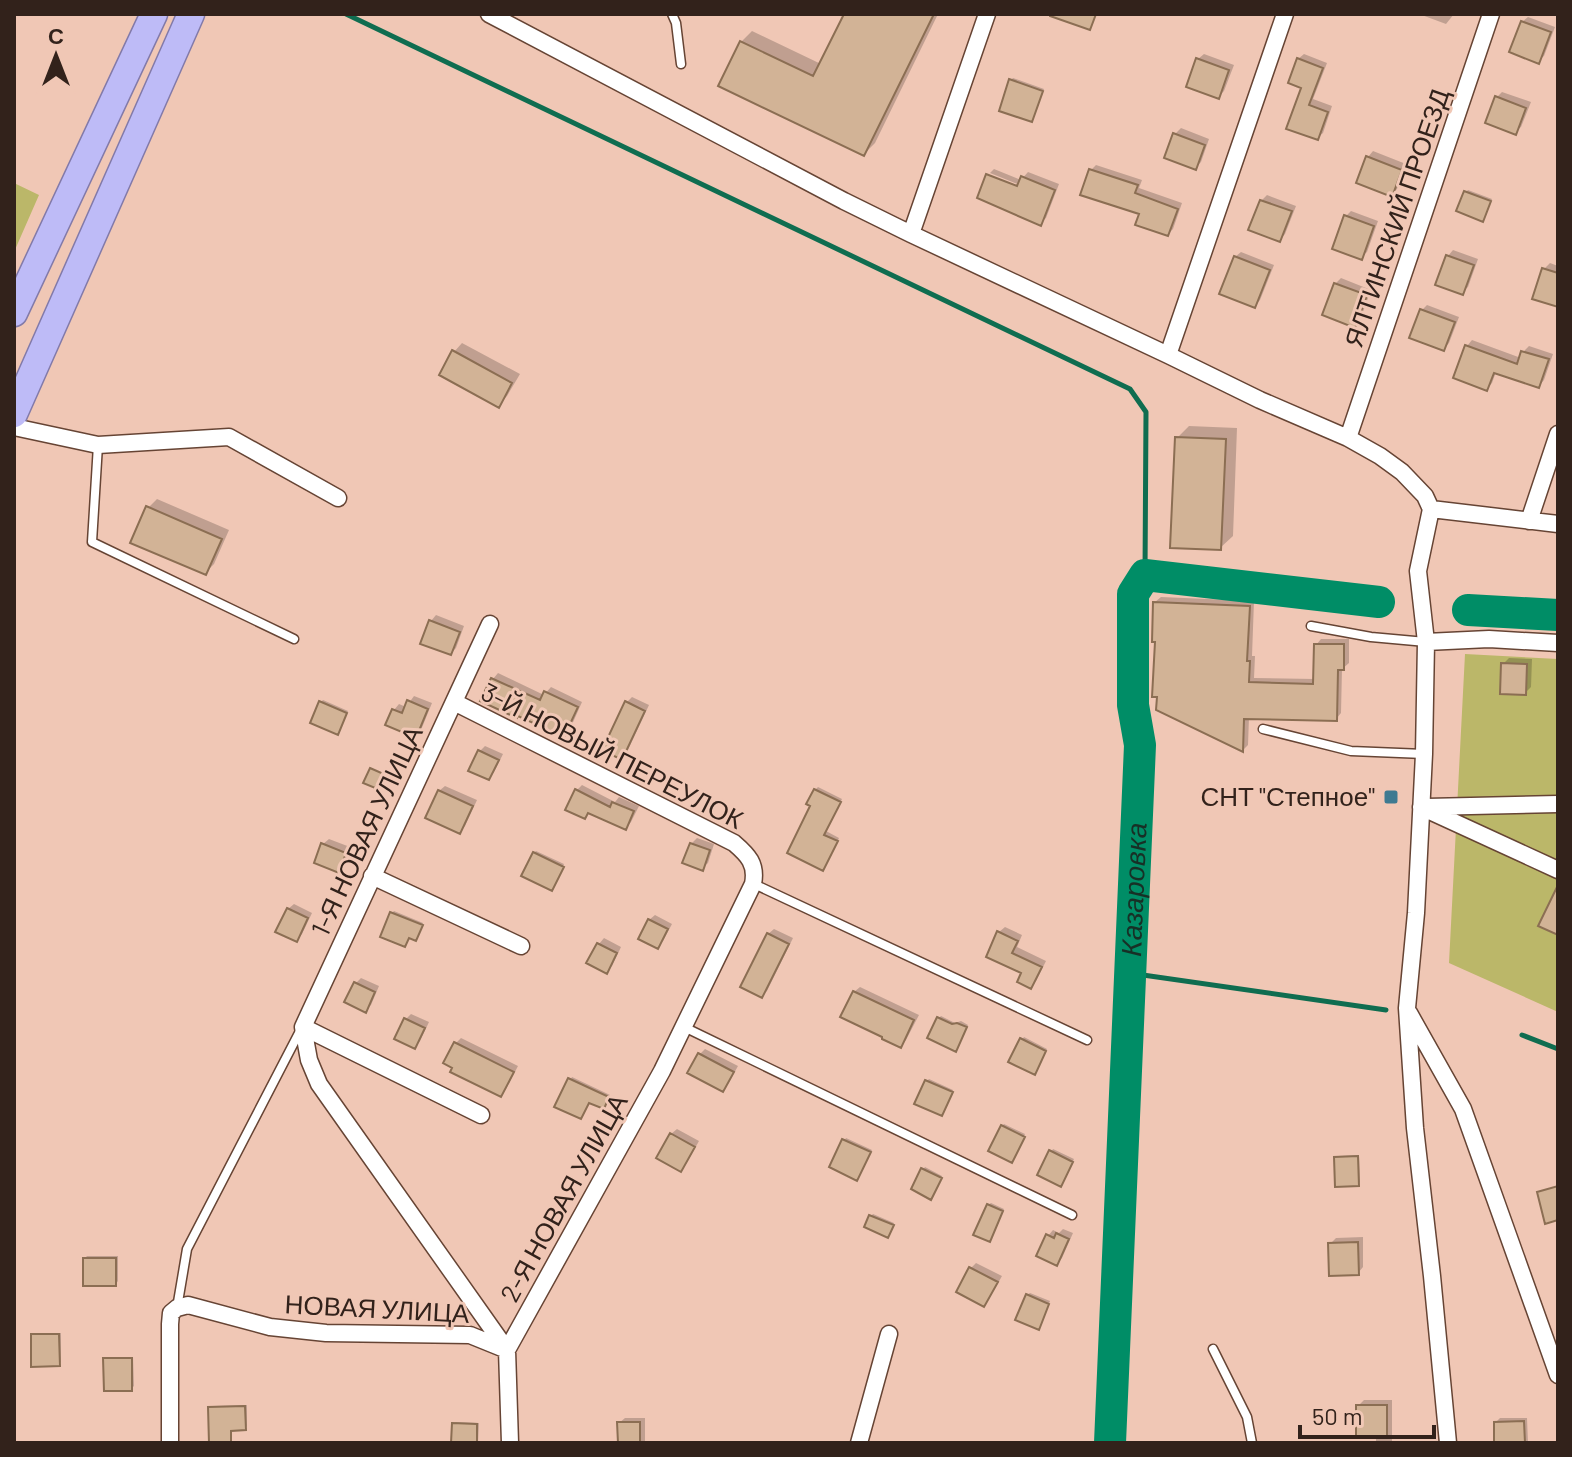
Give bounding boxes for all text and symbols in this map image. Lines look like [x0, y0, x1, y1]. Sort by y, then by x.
north arrow [16, 16, 96, 96]
text: С [48, 22, 64, 48]
street label: ЯЛТИНСКИЙ ПРОЕЗД [1337, 84, 1455, 351]
street label: 3-Й НОВЫЙ ПЕРЕУЛОК [477, 675, 749, 834]
street label: 1-Я НОВАЯ УЛИЦА [303, 720, 428, 940]
place label: СНТ "Степное" [1200, 780, 1375, 811]
marker: СНТ "Степное" [1382, 788, 1400, 806]
water label: Казаровка [1113, 822, 1153, 957]
street label: 2-Я НОВАЯ УЛИЦА [493, 1087, 633, 1307]
street label: НОВАЯ УЛИЦА [284, 1287, 471, 1328]
scale bar [1300, 1389, 1434, 1439]
text: 50 m [1312, 1401, 1363, 1430]

